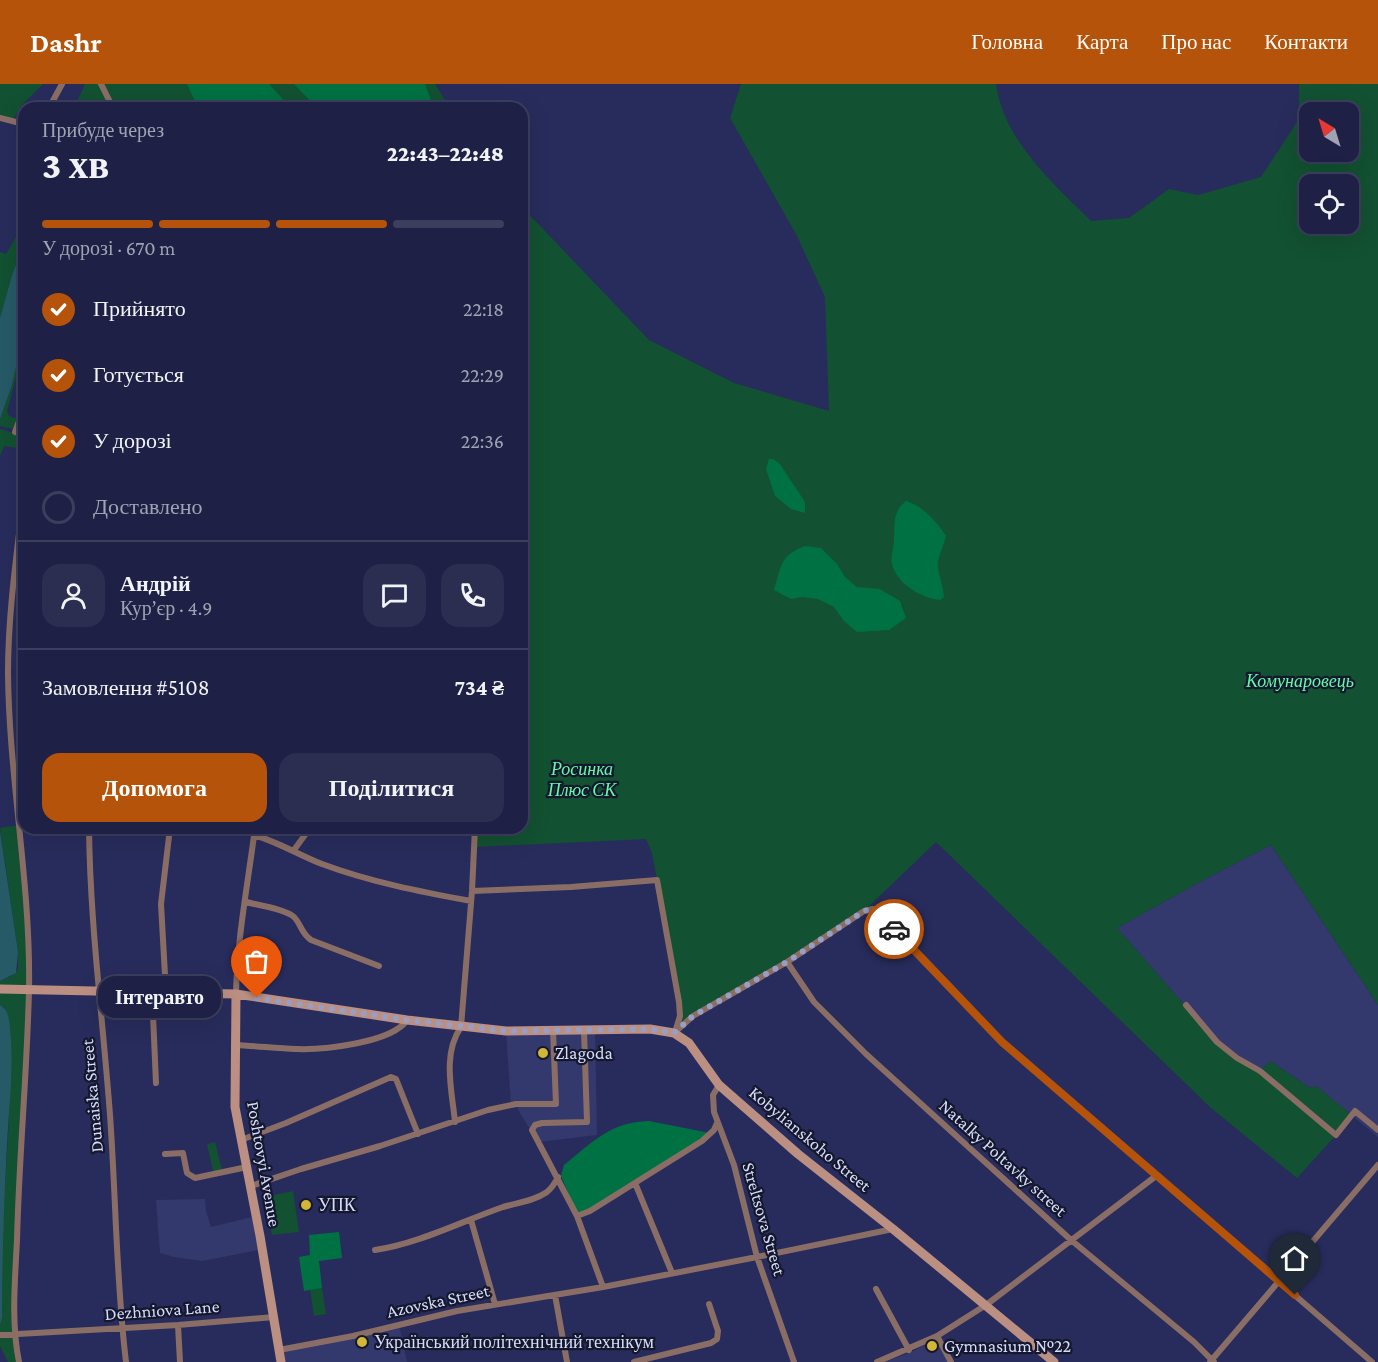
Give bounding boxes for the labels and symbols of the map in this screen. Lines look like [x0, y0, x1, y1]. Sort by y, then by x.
north arrow [1299, 102, 1359, 162]
park label: Комунаровець [1245, 671, 1354, 691]
park label: Росинка Плюс СК [547, 759, 617, 800]
courier [864, 899, 924, 959]
pin [231, 936, 282, 998]
callout: Інтеравто [98, 977, 221, 1019]
street label: Dunaiska Street [77, 1037, 107, 1154]
place label: Zlagoda [555, 1043, 613, 1063]
marker: Zlagoda [536, 1046, 550, 1060]
street label: Kobylianskoho Street [745, 1082, 876, 1196]
street label: Natalky Poltavky street [935, 1096, 1072, 1221]
street label: Poshtovyi Avenue [243, 1100, 285, 1228]
street label: Streltsova Street [738, 1160, 790, 1279]
place label: УПК [318, 1195, 357, 1215]
marker: УПК [299, 1198, 313, 1212]
pin [1269, 1233, 1320, 1295]
street label: Azovska Street [385, 1280, 492, 1322]
street label: Dezhniova Lane [104, 1296, 220, 1324]
place label: Український політехнічний технікум [374, 1332, 654, 1352]
marker: Український політехнічний технікум [355, 1335, 369, 1349]
place label: Gymnasium №22 [944, 1336, 1071, 1356]
marker: Gymnasium №22 [925, 1339, 939, 1353]

